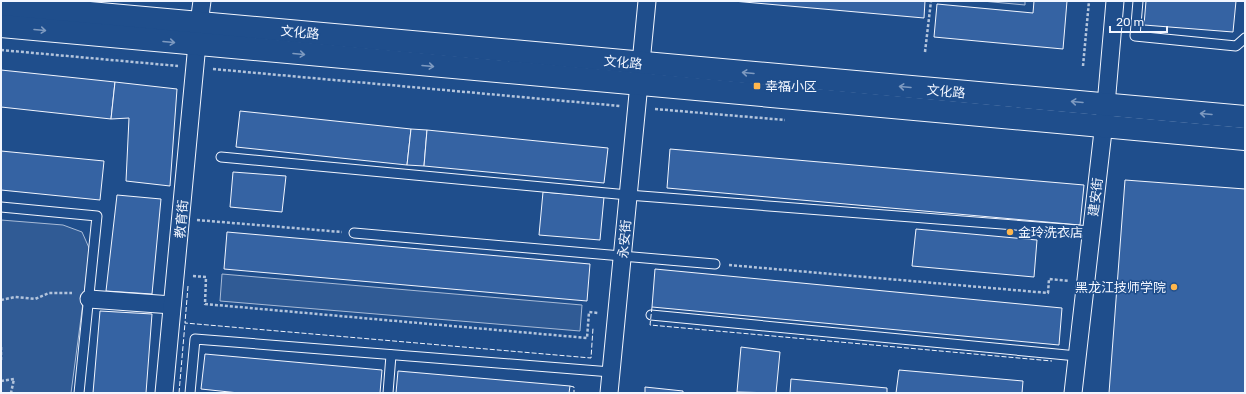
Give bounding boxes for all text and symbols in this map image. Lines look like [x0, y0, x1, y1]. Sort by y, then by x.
scale bar [1110, 8, 1167, 34]
text: 20 m [1116, 15, 1144, 29]
street label: 文化路 [280, 23, 320, 42]
one-way arrow [33, 26, 46, 34]
one-way arrow [162, 38, 175, 46]
one-way arrow [292, 50, 305, 57]
street label: 文化路 [603, 53, 643, 72]
one-way arrow [421, 62, 434, 69]
one-way arrow [742, 69, 755, 77]
place label: 幸福小区 [765, 79, 817, 94]
marker: 幸福小区 [752, 81, 762, 91]
street label: 文化路 [926, 82, 966, 101]
one-way arrow [899, 83, 912, 91]
one-way arrow [1071, 99, 1084, 106]
one-way arrow [1200, 110, 1213, 117]
street label: 建安街 [1086, 177, 1105, 217]
street label: 教育街 [172, 199, 191, 239]
street label: 永安街 [615, 219, 634, 259]
place label: 金玲洗衣店 [1018, 225, 1083, 240]
marker: 金玲洗衣店 [1005, 227, 1015, 237]
place label: 黑龙江技师学院 [1075, 280, 1166, 295]
marker: 黑龙江技师学院 [1169, 282, 1179, 292]

